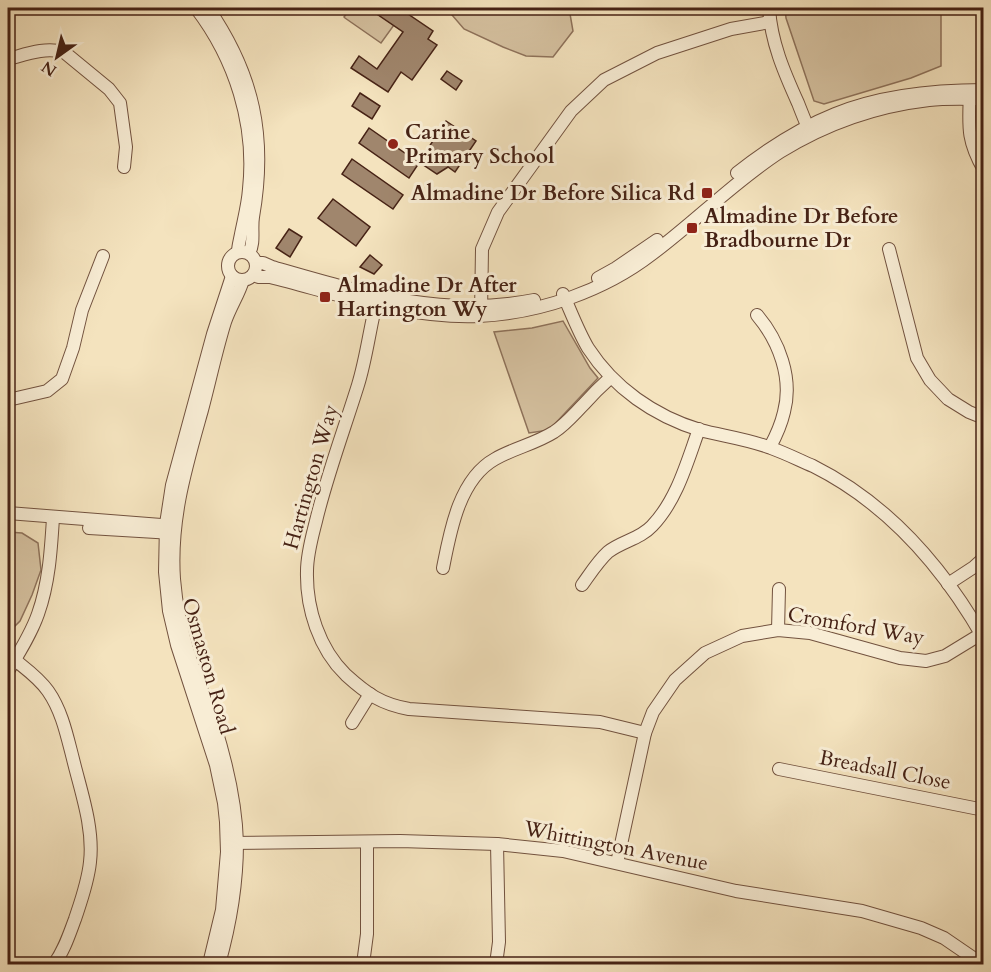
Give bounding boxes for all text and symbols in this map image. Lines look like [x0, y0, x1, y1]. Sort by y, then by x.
north arrow [27, 27, 87, 87]
text: N [37, 56, 61, 82]
place label: Carine Primary School [405, 118, 554, 171]
marker: Carine Primary School [386, 137, 400, 151]
place label: Almadine Dr Before Silica Rd [411, 179, 695, 208]
marker: Almadine Dr Before Silica Rd [700, 186, 714, 200]
place label: Almadine Dr Before Bradbourne Dr [704, 202, 898, 255]
marker: Almadine Dr Before Bradbourne Dr [685, 221, 699, 235]
place label: Almadine Dr After Hartington Wy [337, 271, 517, 324]
marker: Almadine Dr After Hartington Wy [318, 290, 332, 304]
street label: Hartington Way [276, 401, 346, 553]
street label: Osmaston Road [175, 594, 241, 738]
street label: Cromford Way [785, 600, 927, 652]
street label: Breadsall Close [817, 743, 953, 797]
street label: Whittington Avenue [520, 814, 711, 878]

